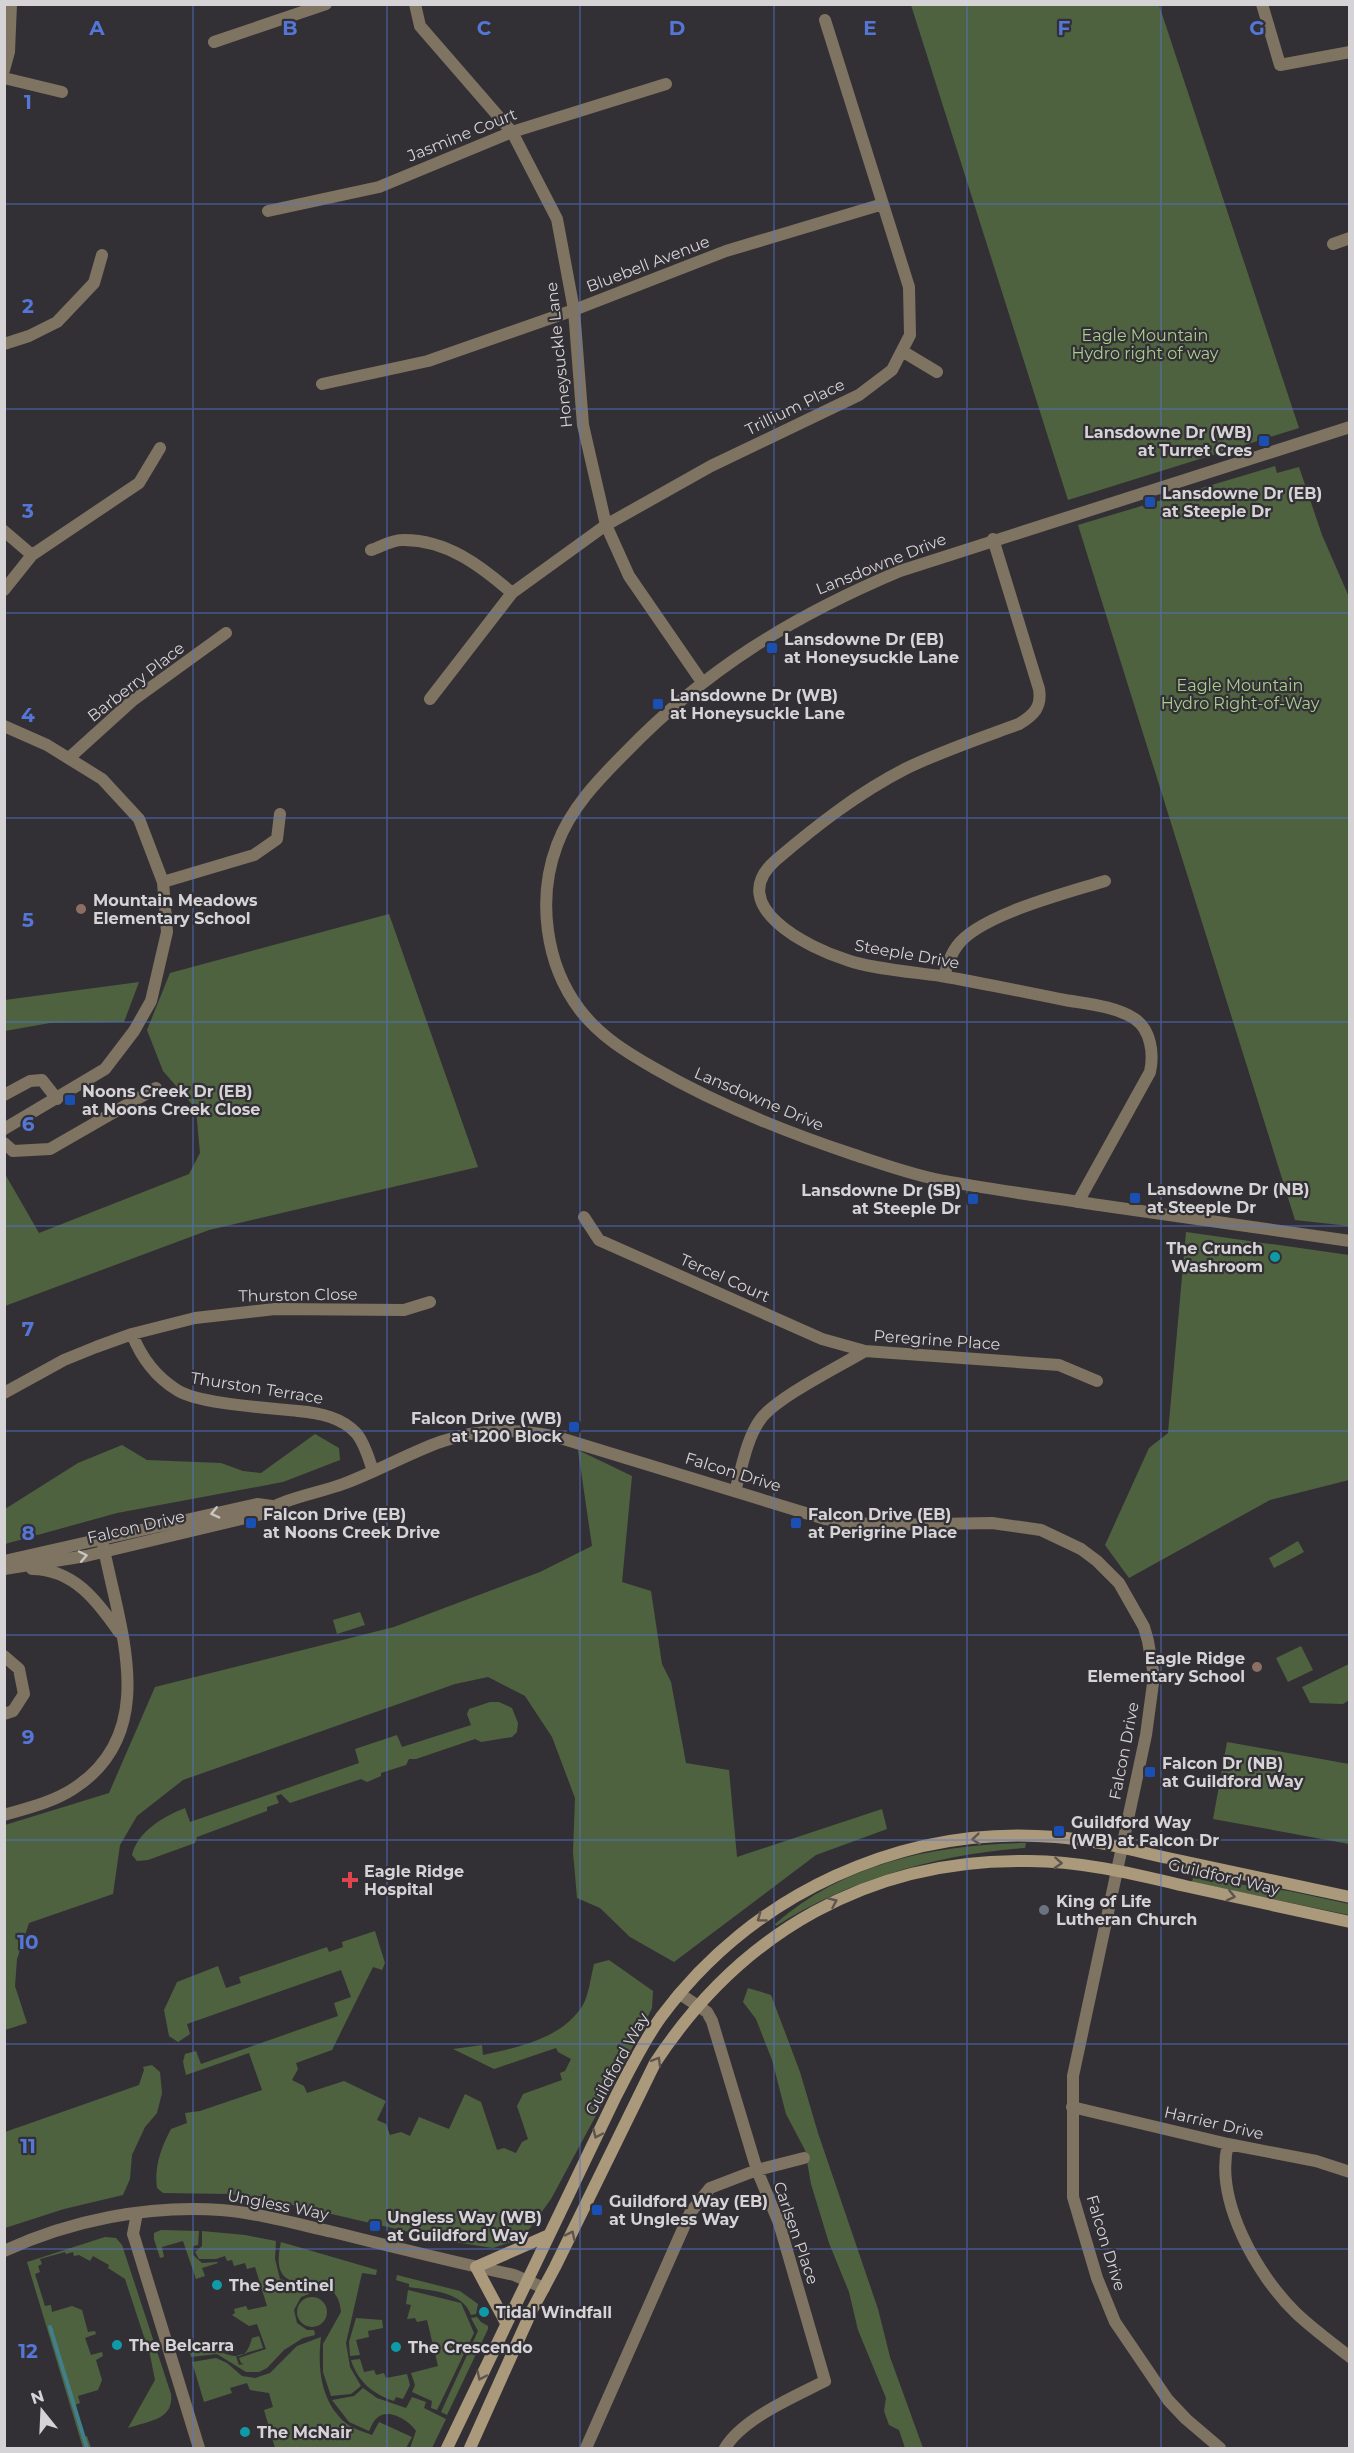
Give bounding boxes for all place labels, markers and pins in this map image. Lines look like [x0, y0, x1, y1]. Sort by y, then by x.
place label: Lansdowne Dr (WB) at Turret Cres [1084, 423, 1252, 460]
marker: Lansdowne Dr (WB) at Turret Cres [1257, 434, 1271, 448]
place label: Lansdowne Dr (EB) at Steeple Dr [1162, 484, 1322, 521]
marker: Lansdowne Dr (EB) at Steeple Dr [1143, 495, 1157, 509]
place label: Lansdowne Dr (EB) at Honeysuckle Lane [784, 630, 959, 667]
marker: Lansdowne Dr (EB) at Honeysuckle Lane [765, 641, 779, 655]
place label: Lansdowne Dr (WB) at Honeysuckle Lane [670, 686, 845, 723]
marker: Lansdowne Dr (WB) at Honeysuckle Lane [651, 697, 665, 711]
place label: Mountain Meadows Elementary School [93, 891, 258, 928]
marker: Mountain Meadows Elementary School [74, 902, 88, 916]
place label: Noons Creek Dr (EB) at Noons Creek Close [82, 1082, 260, 1119]
marker: Noons Creek Dr (EB) at Noons Creek Close [63, 1093, 77, 1107]
place label: Lansdowne Dr (NB) at Steeple Dr [1147, 1180, 1309, 1217]
place label: Lansdowne Dr (SB) at Steeple Dr [801, 1181, 961, 1218]
marker: Lansdowne Dr (NB) at Steeple Dr [1128, 1191, 1142, 1205]
marker: Lansdowne Dr (SB) at Steeple Dr [966, 1192, 980, 1206]
place label: The Crunch Washroom [1166, 1239, 1263, 1276]
marker: The Crunch Washroom [1268, 1250, 1282, 1264]
place label: Falcon Drive (WB) at 1200 Block [411, 1409, 563, 1446]
marker: Falcon Drive (WB) at 1200 Block [567, 1420, 581, 1434]
place label: Falcon Drive (EB) at Noons Creek Drive [263, 1505, 440, 1542]
place label: Falcon Drive (EB) at Perigrine Place [808, 1505, 957, 1542]
marker: Falcon Drive (EB) at Noons Creek Drive [244, 1516, 258, 1530]
marker: Falcon Drive (EB) at Perigrine Place [789, 1516, 803, 1530]
place label: Eagle Ridge Elementary School [1087, 1649, 1245, 1686]
marker: Eagle Ridge Elementary School [1250, 1660, 1264, 1674]
place label: Falcon Dr (NB) at Guildford Way [1162, 1754, 1304, 1791]
marker: Falcon Dr (NB) at Guildford Way [1143, 1765, 1157, 1779]
place label: Guildford Way (WB) at Falcon Dr [1071, 1813, 1219, 1850]
marker: Guildford Way (WB) at Falcon Dr [1052, 1824, 1066, 1838]
place label: Eagle Ridge Hospital [364, 1862, 464, 1899]
marker: Eagle Ridge Hospital [341, 1871, 359, 1889]
place label: King of Life Lutheran Church [1056, 1892, 1197, 1929]
marker: King of Life Lutheran Church [1037, 1903, 1051, 1917]
place label: Guildford Way (EB) at Ungless Way [609, 2192, 768, 2229]
marker: Guildford Way (EB) at Ungless Way [590, 2203, 604, 2217]
place label: Ungless Way (WB) at Guildford Way [387, 2208, 542, 2245]
marker: Ungless Way (WB) at Guildford Way [368, 2219, 382, 2233]
place label: The Sentinel [229, 2276, 334, 2295]
marker: The Sentinel [210, 2278, 224, 2292]
place label: Tidal Windfall [496, 2303, 612, 2322]
marker: Tidal Windfall [477, 2305, 491, 2319]
place label: The Belcarra [129, 2336, 234, 2355]
marker: The Belcarra [110, 2338, 124, 2352]
place label: The Crescendo [408, 2338, 533, 2357]
marker: The Crescendo [389, 2340, 403, 2354]
place label: The McNair [257, 2423, 352, 2442]
marker: The McNair [238, 2425, 252, 2439]

